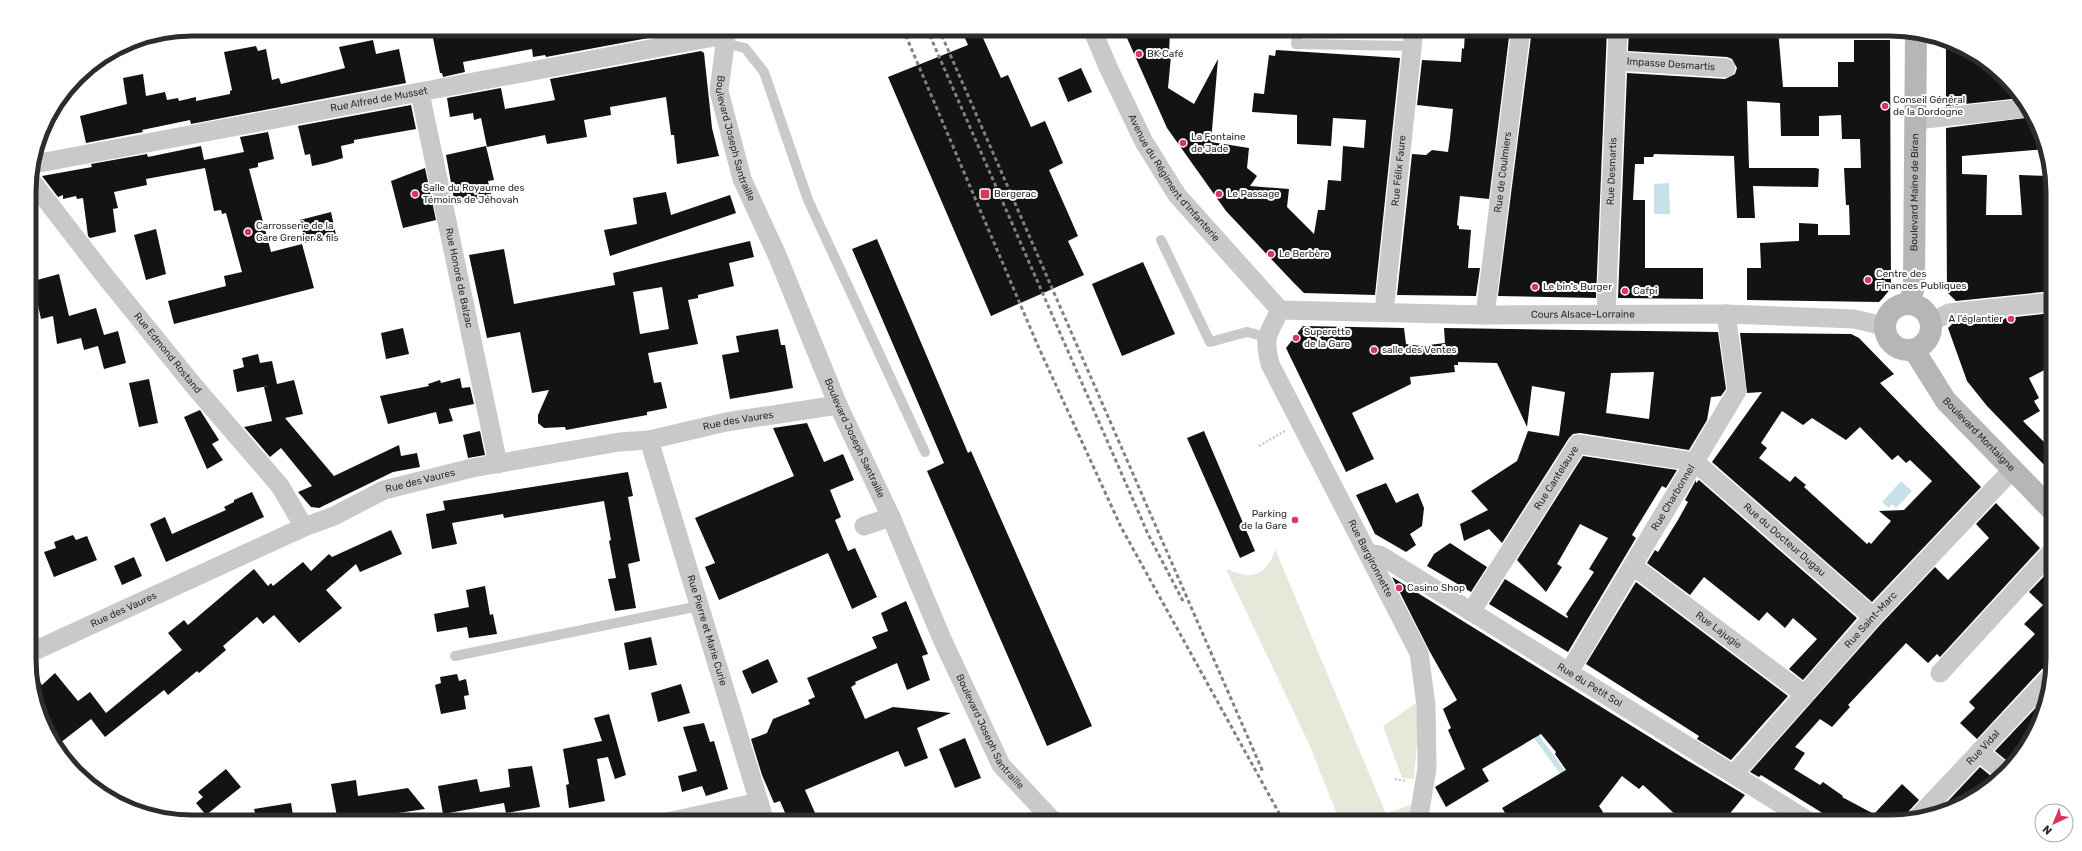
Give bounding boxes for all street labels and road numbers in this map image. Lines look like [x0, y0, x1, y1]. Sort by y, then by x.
street label: Impasse Desmartis [1626, 56, 1716, 73]
street label: Boulevard Joseph Santraille [713, 75, 758, 203]
street label: Rue Alfred de Musset [329, 85, 429, 115]
street label: Avenue du Régiment d'Infanterie [1126, 112, 1222, 244]
street label: Rue de Coulmiers [1492, 131, 1514, 213]
street label: Boulevard Maine de Biran [1908, 133, 1921, 251]
street label: Rue Félix Faure [1389, 134, 1409, 207]
street label: Rue Desmartis [1605, 137, 1619, 205]
street label: Rue Honoré de Balzac [443, 227, 475, 330]
street label: Cours Alsace-Lorraine [1531, 308, 1635, 321]
street label: Rue Edmond Rostand [131, 310, 204, 396]
street label: Boulevard Joseph Santraille [822, 377, 887, 500]
street label: Boulevard Montaigne [1940, 395, 2018, 474]
street label: Rue des Vaures [702, 409, 774, 433]
street label: Rue Cantelauve [1532, 443, 1581, 512]
street label: Rue Charbonnel [1649, 463, 1697, 533]
street label: Rue des Vaures [384, 466, 456, 495]
street label: Rue du Docteur Dugau [1741, 501, 1828, 579]
street label: Rue Bargironnette [1345, 518, 1395, 600]
street label: Rue Pierre et Marie Curie [684, 574, 729, 688]
street label: Rue des Vaures [89, 589, 159, 630]
street label: Rue Saint-Marc [1842, 589, 1900, 651]
street label: Rue Lajugie [1693, 609, 1744, 652]
street label: Rue du Petit Sol [1555, 661, 1624, 710]
street label: Boulevard Joseph Santraille [953, 672, 1027, 792]
street label: Rue Vidal [1964, 728, 2002, 768]

